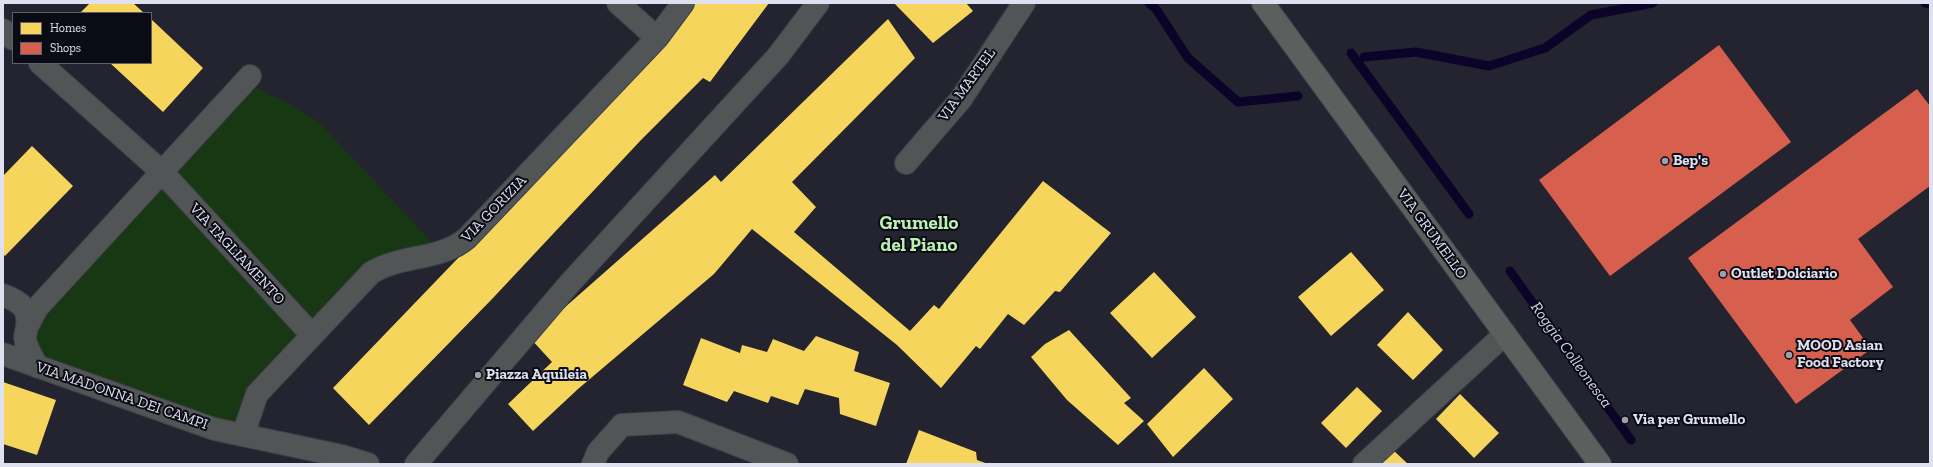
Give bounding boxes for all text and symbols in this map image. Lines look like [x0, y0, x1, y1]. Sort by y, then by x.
legend [12, 12, 152, 64]
text: Homes [50, 21, 86, 35]
text: Shops [50, 41, 81, 55]
street label: VIA MARTEL [934, 45, 1000, 125]
place label: Bep's [1673, 152, 1708, 170]
marker: Bep's [1660, 156, 1670, 166]
street label: VIA GORIZIA [458, 172, 530, 246]
street label: VIA GRUMELLO [1393, 185, 1471, 283]
street label: VIA TAGLIAMENTO [185, 200, 289, 308]
district label: Grumello del Piano [879, 213, 959, 257]
place label: Outlet Dolciario [1731, 265, 1837, 283]
marker: Outlet Dolciario [1718, 269, 1728, 279]
water label: Roggia Colleonesca [1526, 298, 1616, 412]
place label: MOOD Asian Food Factory [1797, 337, 1884, 372]
marker: MOOD Asian Food Factory [1784, 350, 1794, 360]
street label: VIA MADONNA DEI CAMPI [34, 358, 210, 434]
place label: Piazza Aquileia [486, 366, 587, 384]
marker: Piazza Aquileia [473, 370, 483, 380]
place label: Via per Grumello [1633, 411, 1745, 429]
marker: Via per Grumello [1620, 415, 1630, 425]

